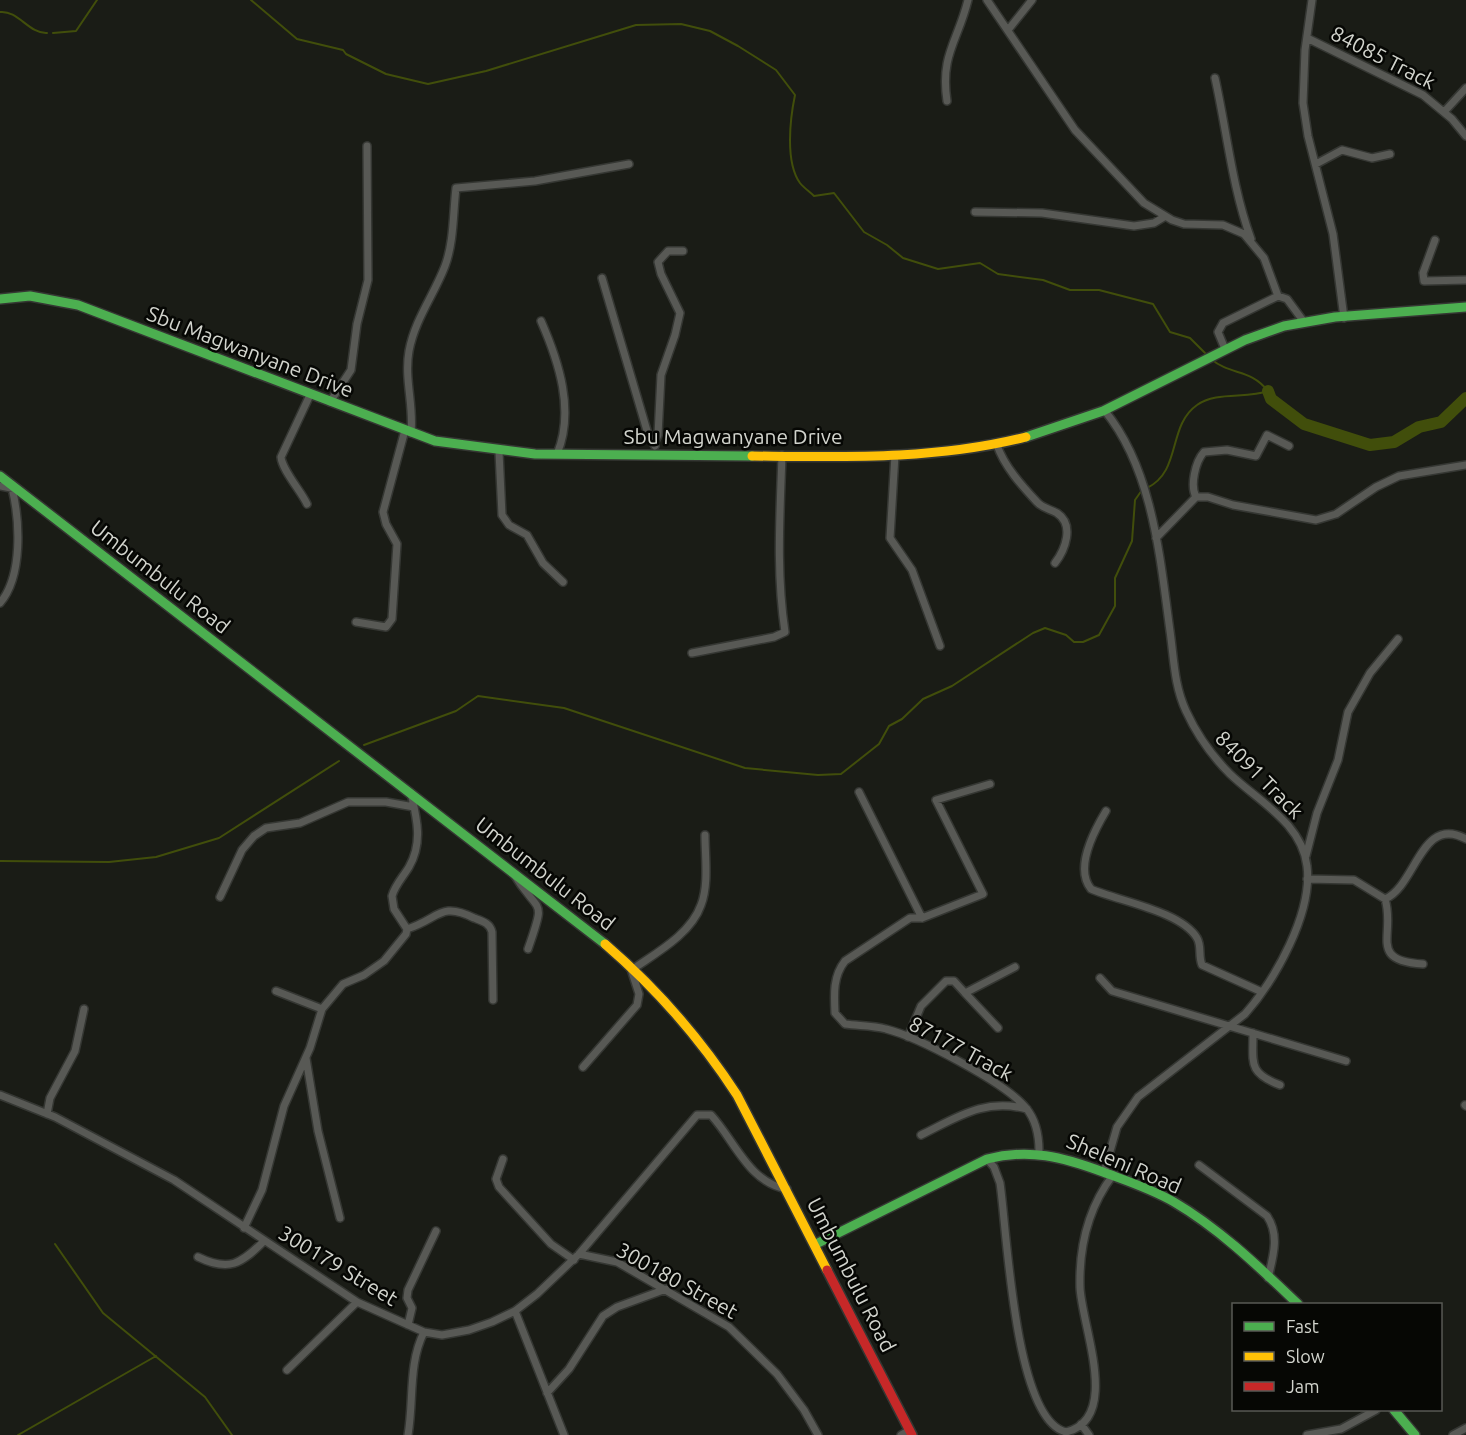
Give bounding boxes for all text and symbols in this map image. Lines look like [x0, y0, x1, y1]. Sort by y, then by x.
street label: 84085 Track [1327, 21, 1440, 94]
street label: Sbu Magwanyane Drive [144, 301, 357, 402]
street label: Sbu Magwanyane Drive [623, 424, 843, 448]
street label: Umbumbulu Road [86, 514, 235, 638]
street label: 84091 Track [1211, 725, 1309, 823]
street label: Umbumbulu Road [471, 811, 620, 935]
street label: 87177 Track [905, 1011, 1018, 1086]
street label: Sheleni Road [1064, 1128, 1185, 1198]
street label: Umbumbulu Road [803, 1193, 901, 1356]
street label: 300179 Street [275, 1220, 402, 1310]
street label: 300180 Street [613, 1237, 742, 1323]
legend [1232, 1303, 1442, 1411]
text: Fast [1286, 1316, 1319, 1336]
text: Slow [1286, 1346, 1325, 1366]
text: Jam [1286, 1376, 1320, 1396]

